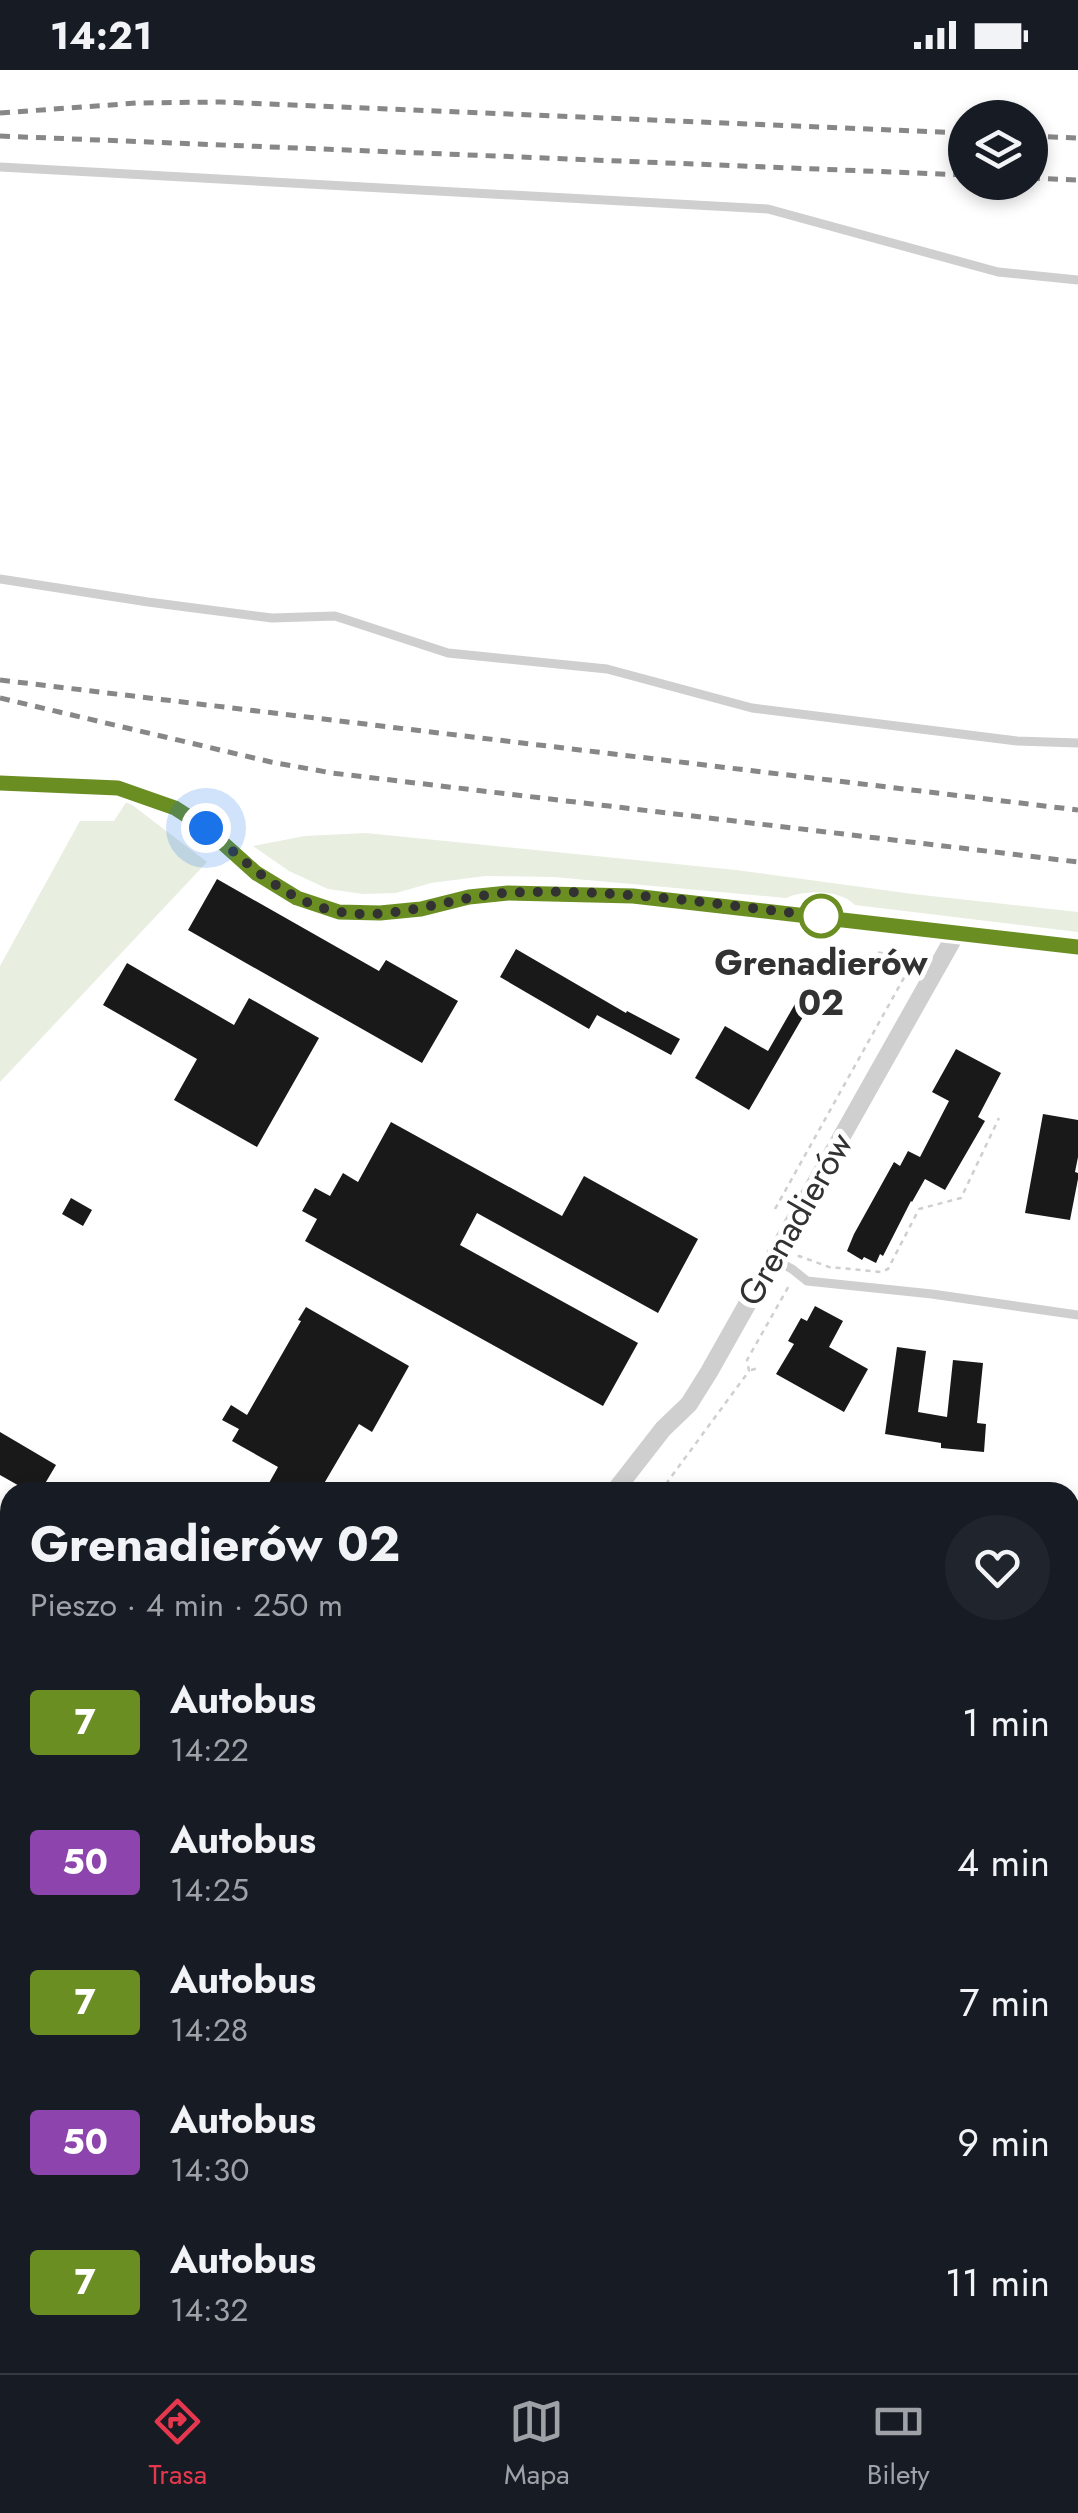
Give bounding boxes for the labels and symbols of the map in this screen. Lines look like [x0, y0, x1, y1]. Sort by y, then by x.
your location [181, 803, 231, 853]
marker: Grenadierów 02 [800, 895, 842, 937]
place label: Grenadierów 02 [714, 938, 928, 1028]
street label: Grenadierów [725, 1123, 865, 1315]

